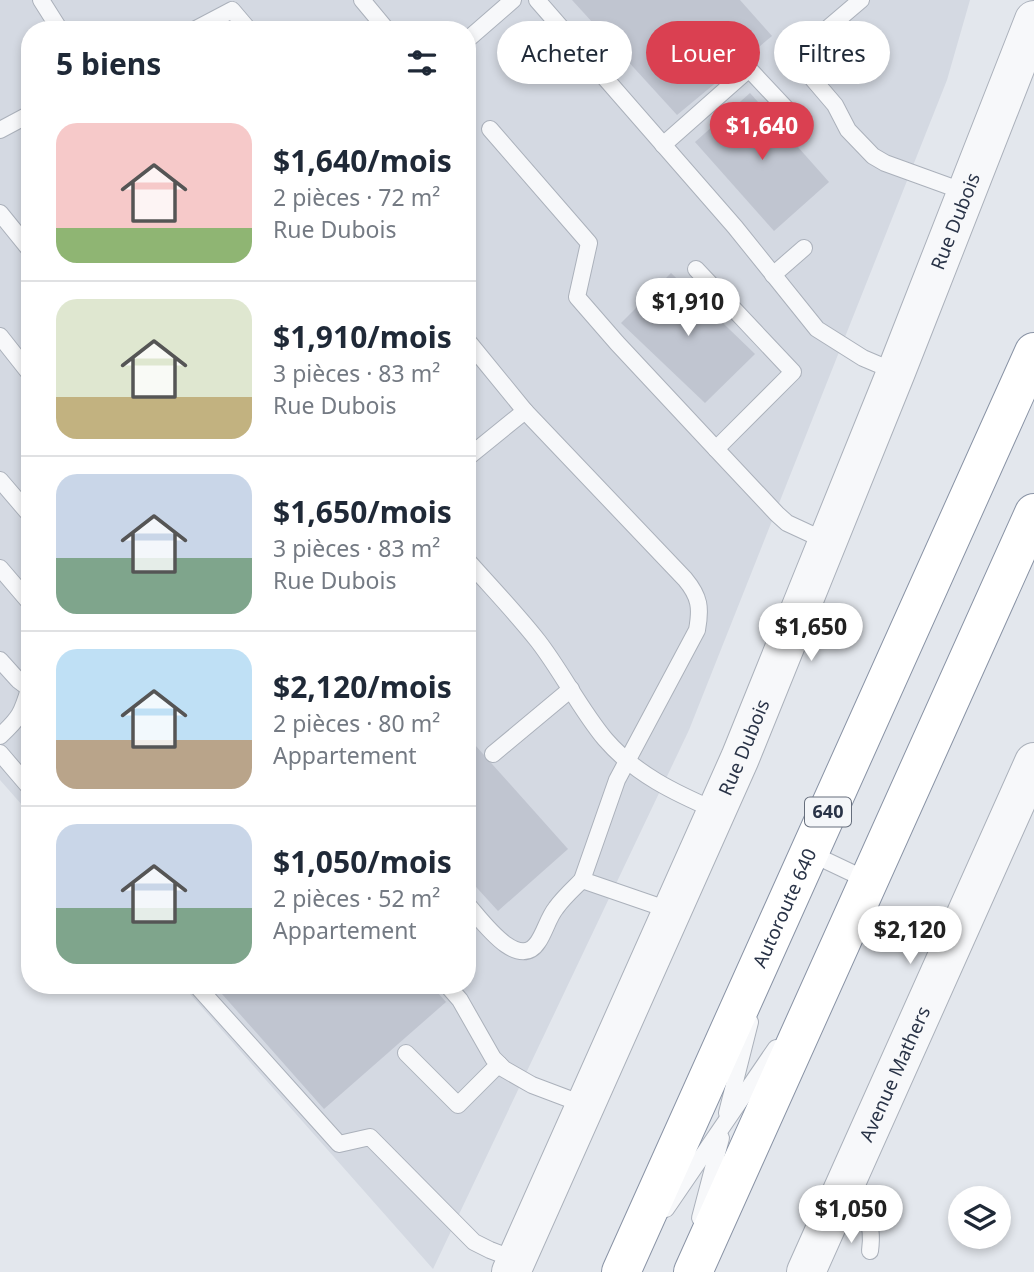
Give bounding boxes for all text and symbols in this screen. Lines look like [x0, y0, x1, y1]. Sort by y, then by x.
chip: Acheter [497, 21, 632, 84]
chip: Louer [646, 21, 760, 84]
chip: Filtres [774, 21, 890, 84]
text: 5 biens [56, 43, 161, 84]
icon: filters [403, 44, 441, 82]
pin: $1,640 [705, 102, 819, 162]
text: $1,640 [726, 109, 798, 141]
text: $1,640/mois [273, 140, 452, 181]
icon: home [112, 151, 196, 235]
street label: Rue Dubois [924, 169, 986, 273]
text: 2 pièces · 72 m² [273, 181, 440, 213]
text: Rue Dubois [273, 213, 397, 245]
pin: $1,910 [631, 278, 745, 338]
text: $1,910 [652, 285, 724, 317]
text: $1,910/mois [273, 316, 452, 357]
icon: home [112, 327, 196, 411]
text: 3 pièces · 83 m² [273, 357, 440, 389]
text: Rue Dubois [273, 389, 397, 421]
text: $1,650/mois [273, 491, 452, 532]
icon: home [112, 502, 196, 586]
text: 3 pièces · 83 m² [273, 532, 440, 564]
text: Rue Dubois [273, 564, 397, 596]
pin: $1,650 [754, 604, 868, 663]
text: $1,650 [775, 610, 847, 642]
text: $2,120/mois [273, 666, 452, 707]
icon: home [112, 677, 196, 761]
street label: Rue Dubois [712, 695, 775, 800]
text: 2 pièces · 80 m² [273, 707, 440, 739]
text: Appartement [273, 739, 417, 771]
road number: 640 [805, 798, 851, 826]
text: $1,050/mois [273, 841, 452, 882]
street label: Autoroute 640 [746, 844, 823, 972]
icon: home [112, 852, 196, 936]
text: 2 pièces · 52 m² [273, 882, 440, 914]
pin: $2,120 [853, 906, 967, 966]
text: $2,120 [874, 913, 946, 945]
text: Appartement [273, 914, 417, 946]
street label: Avenue Mathers [853, 1002, 936, 1146]
pin: $1,050 [794, 1186, 908, 1245]
map controls [948, 1186, 1011, 1249]
button: layers [948, 1186, 1011, 1249]
text: $1,050 [815, 1192, 887, 1224]

